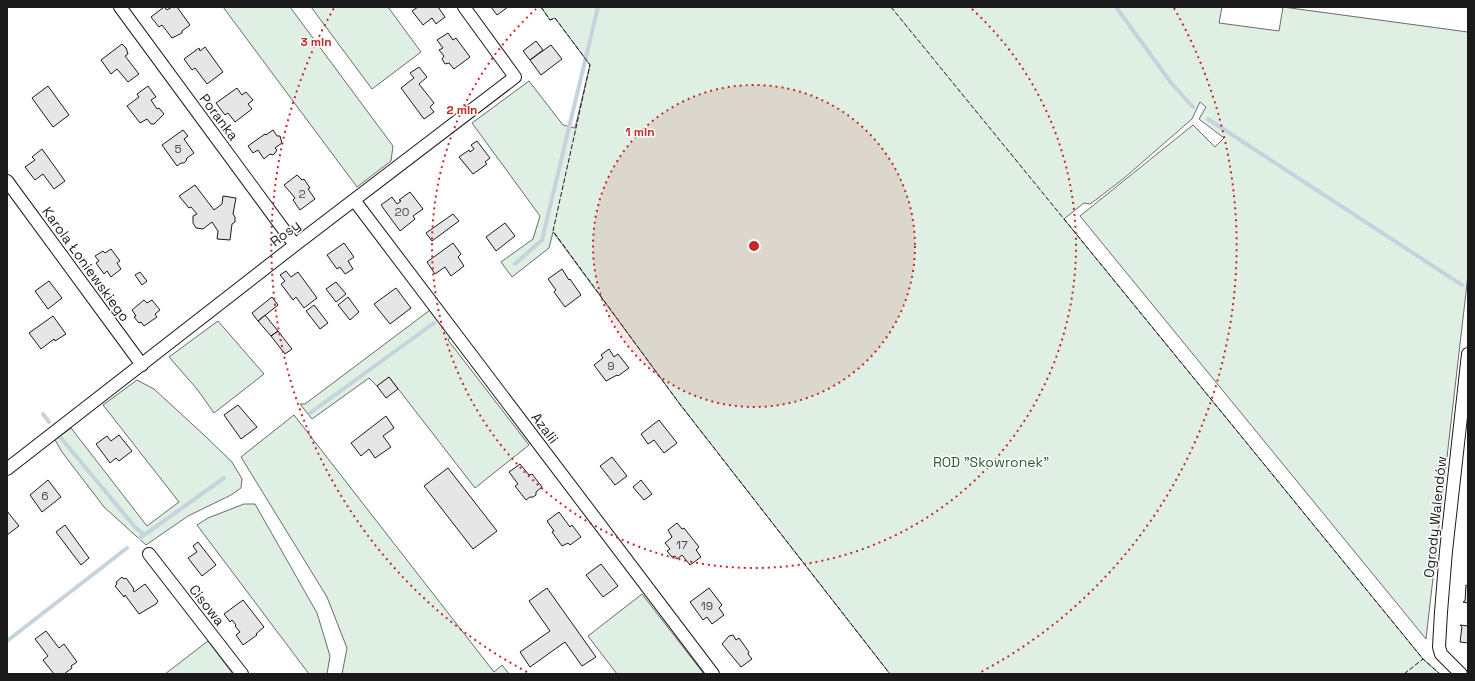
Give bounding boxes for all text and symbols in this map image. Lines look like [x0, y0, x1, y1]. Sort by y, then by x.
text: 3 min [300, 34, 332, 50]
street label: Poranka [196, 90, 242, 144]
text: 2 min [446, 102, 478, 118]
text: 1 min [625, 124, 655, 140]
house number: 5 [174, 141, 182, 157]
house number: 2 [298, 186, 306, 202]
street label: Karola Łoniewskiego [38, 203, 134, 325]
house number: 20 [395, 204, 409, 220]
street label: Rosy [266, 216, 304, 250]
centre of rings [747, 239, 761, 253]
house number: 9 [607, 358, 615, 374]
street label: Azalii [527, 409, 563, 447]
park label: ROD "Skowronek" [933, 453, 1049, 471]
street label: Ogrody Walendów [1420, 455, 1450, 579]
house number: 6 [41, 488, 49, 504]
house number: 17 [676, 537, 688, 553]
street label: Cisowa [185, 581, 229, 629]
house number: 19 [701, 598, 713, 614]

